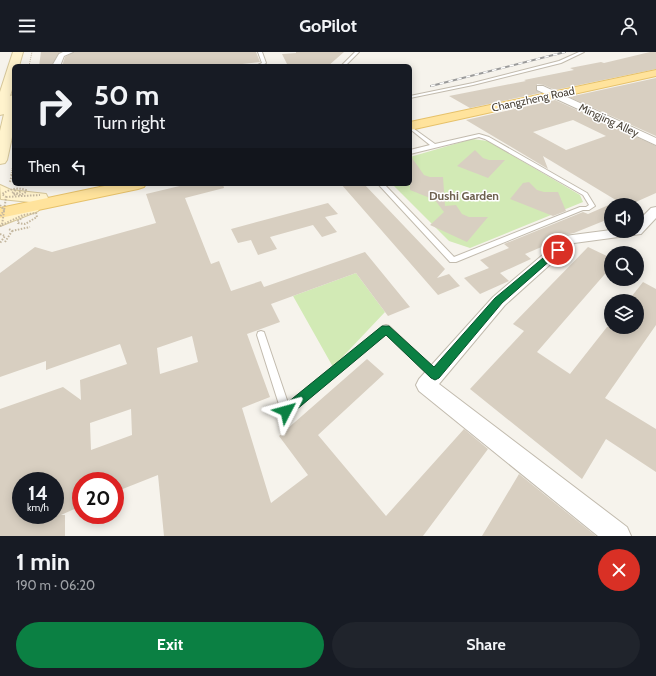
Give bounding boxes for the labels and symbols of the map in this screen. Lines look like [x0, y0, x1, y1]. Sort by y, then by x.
street label: Changzheng Road [490, 83, 576, 115]
street label: Mingjing Alley [577, 100, 642, 140]
district label: Dushi Garden [429, 188, 499, 203]
pin [541, 233, 575, 267]
position arrow [265, 390, 307, 432]
speed limit sign: 20 [72, 472, 124, 524]

